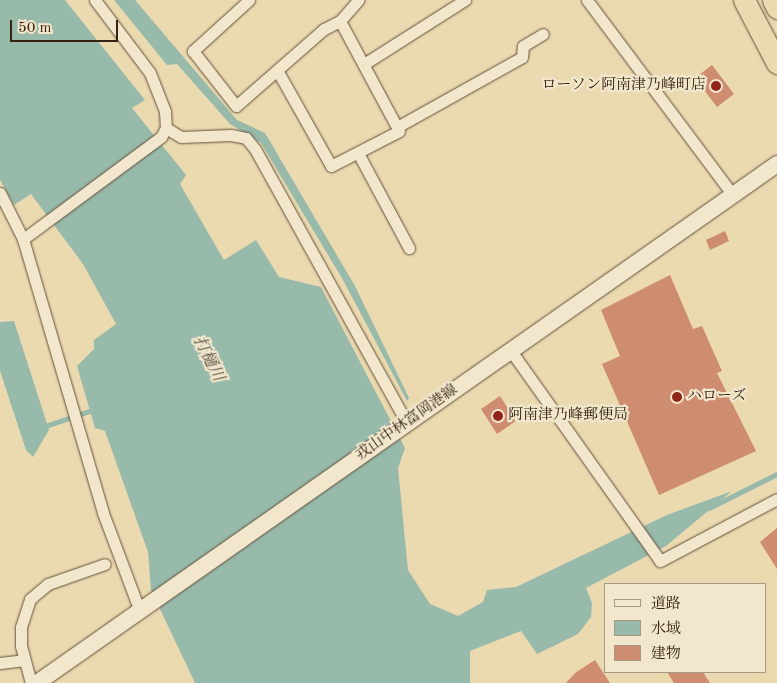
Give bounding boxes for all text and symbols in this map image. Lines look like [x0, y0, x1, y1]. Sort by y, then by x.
scale bar [12, 10, 120, 42]
text: 50 m [18, 21, 52, 36]
place label: ローソン阿南津乃峰町店 [541, 77, 706, 95]
marker: ローソン阿南津乃峰町店 [710, 80, 722, 92]
water label: 打樋川 [189, 333, 227, 385]
street label: 戎山中林富岡港線 [353, 381, 461, 465]
place label: ハローズ [687, 388, 747, 406]
marker: ハローズ [671, 391, 683, 403]
place label: 阿南津乃峰郵便局 [508, 407, 628, 425]
marker: 阿南津乃峰郵便局 [492, 410, 504, 422]
legend [604, 583, 767, 673]
text: 道路 [651, 597, 681, 612]
text: 水域 [651, 622, 681, 637]
text: 建物 [651, 647, 681, 662]

